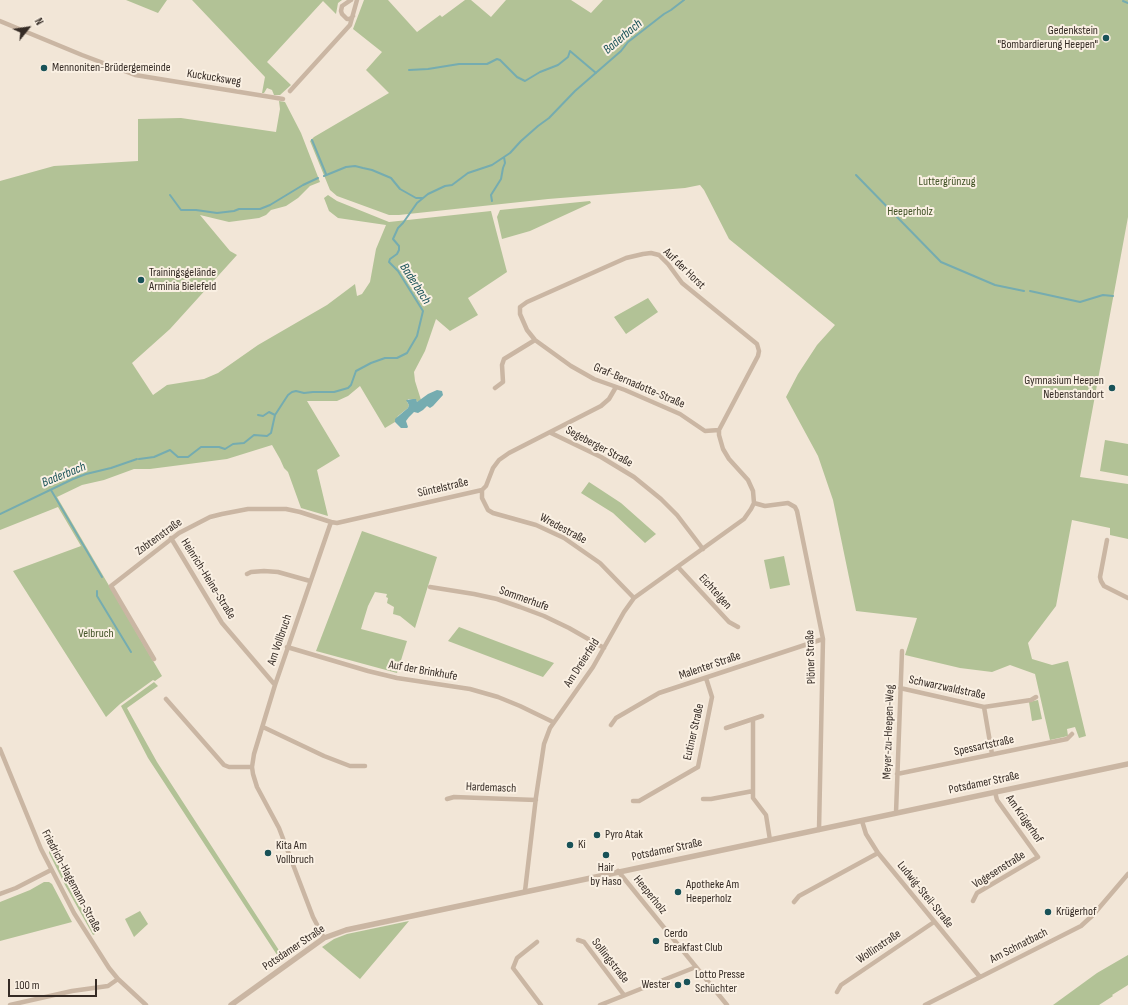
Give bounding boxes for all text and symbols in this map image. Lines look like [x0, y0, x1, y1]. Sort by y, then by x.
north arrow [8, 8, 48, 48]
text: N [32, 16, 46, 28]
water label: Baderbach [600, 16, 646, 58]
place label: Gedenkstein "Bombardierung Heepen" [998, 24, 1098, 52]
marker: Gedenkstein "Bombardierung Heepen" [1101, 33, 1111, 43]
place label: Mennoniten-Brüdergemeinde [52, 61, 171, 75]
marker: Mennoniten-Brüdergemeinde [39, 63, 49, 73]
street label: Kuckucksweg [186, 67, 242, 89]
park label: Luttergrünzug [918, 175, 976, 189]
park label: Heeperholz [887, 205, 933, 219]
street label: Auf der Horst [660, 245, 708, 293]
water label: Baderbach [396, 260, 434, 308]
place label: Trainingsgelände Arminia Bielefeld [149, 266, 216, 294]
marker: Trainingsgelände Arminia Bielefeld [136, 275, 146, 285]
street label: Graf-Bernadotte-Straße [591, 360, 687, 412]
place label: Gymnasium Heepen Nebenstandort [1024, 374, 1104, 402]
marker: Gymnasium Heepen Nebenstandort [1107, 383, 1117, 393]
street label: Segeberger Straße [563, 423, 635, 471]
water label: Baderbach [40, 459, 88, 491]
street label: Süntelstraße [416, 475, 470, 501]
street label: Wredestraße [537, 511, 589, 547]
street label: Zobtenstraße [133, 515, 185, 559]
street label: Heinrich-Heine-Straße [177, 536, 239, 622]
street label: Eichtelgen [695, 571, 735, 613]
street label: Sommerhufe [497, 583, 551, 615]
street label: Am Vollbruch [265, 613, 295, 667]
park label: Velbruch [78, 627, 114, 641]
street label: Plöner Straße [803, 630, 819, 684]
street label: Am Dreierfeld [561, 636, 603, 690]
street label: Malenter Straße [677, 649, 743, 683]
street label: Auf der Brinkhufe [387, 658, 459, 684]
street label: Schwarzwaldstraße [907, 673, 987, 703]
street label: Meyer-zu-Heepen-Weg [880, 684, 898, 780]
street label: Eutiner Straße [680, 702, 708, 762]
street label: Spessartstraße [953, 733, 1015, 759]
street label: Potsdamer Straße [947, 768, 1021, 798]
street label: Hardemasch [466, 780, 516, 796]
street label: Am Krügerhof [1002, 792, 1046, 846]
street label: Friedrich-Hagemann-Straße [38, 827, 104, 935]
place label: Pyro Atak [605, 828, 643, 842]
marker: Pyro Atak [592, 830, 602, 840]
street label: Potsdamer Straße [630, 835, 704, 865]
place label: Ki [578, 838, 586, 852]
place label: Kita Am Vollbruch [276, 839, 314, 867]
marker: Ki [565, 840, 575, 850]
marker: Kita Am Vollbruch [263, 848, 273, 858]
street label: Vogesenstraße [970, 848, 1028, 892]
marker: Hair by Haso [601, 850, 611, 860]
street label: Ludwig-Steil-Straße [894, 859, 956, 931]
place label: Hair by Haso [590, 861, 622, 889]
street label: Heeperholz [630, 873, 670, 917]
place label: Apotheke Am Heeperholz [686, 878, 739, 906]
marker: Apotheke Am Heeperholz [673, 887, 683, 897]
place label: Krügerhof [1056, 905, 1096, 919]
marker: Krügerhof [1043, 907, 1053, 917]
street label: Potsdamer Straße [260, 922, 328, 974]
street label: Am Schnatbach [988, 925, 1050, 967]
place label: Cerdo Breakfast Club [664, 927, 722, 955]
street label: Wollinstraße [854, 927, 904, 967]
street label: Sollingstraße [588, 936, 632, 986]
marker: Cerdo Breakfast Club [651, 936, 661, 946]
place label: Lotto Presse Schüchter [695, 968, 745, 996]
scale bar [10, 971, 99, 997]
marker: Lotto Presse Schüchter [682, 977, 692, 987]
text: 100 m [15, 978, 40, 993]
place label: Wester [641, 978, 670, 992]
marker: Wester [673, 980, 683, 990]

